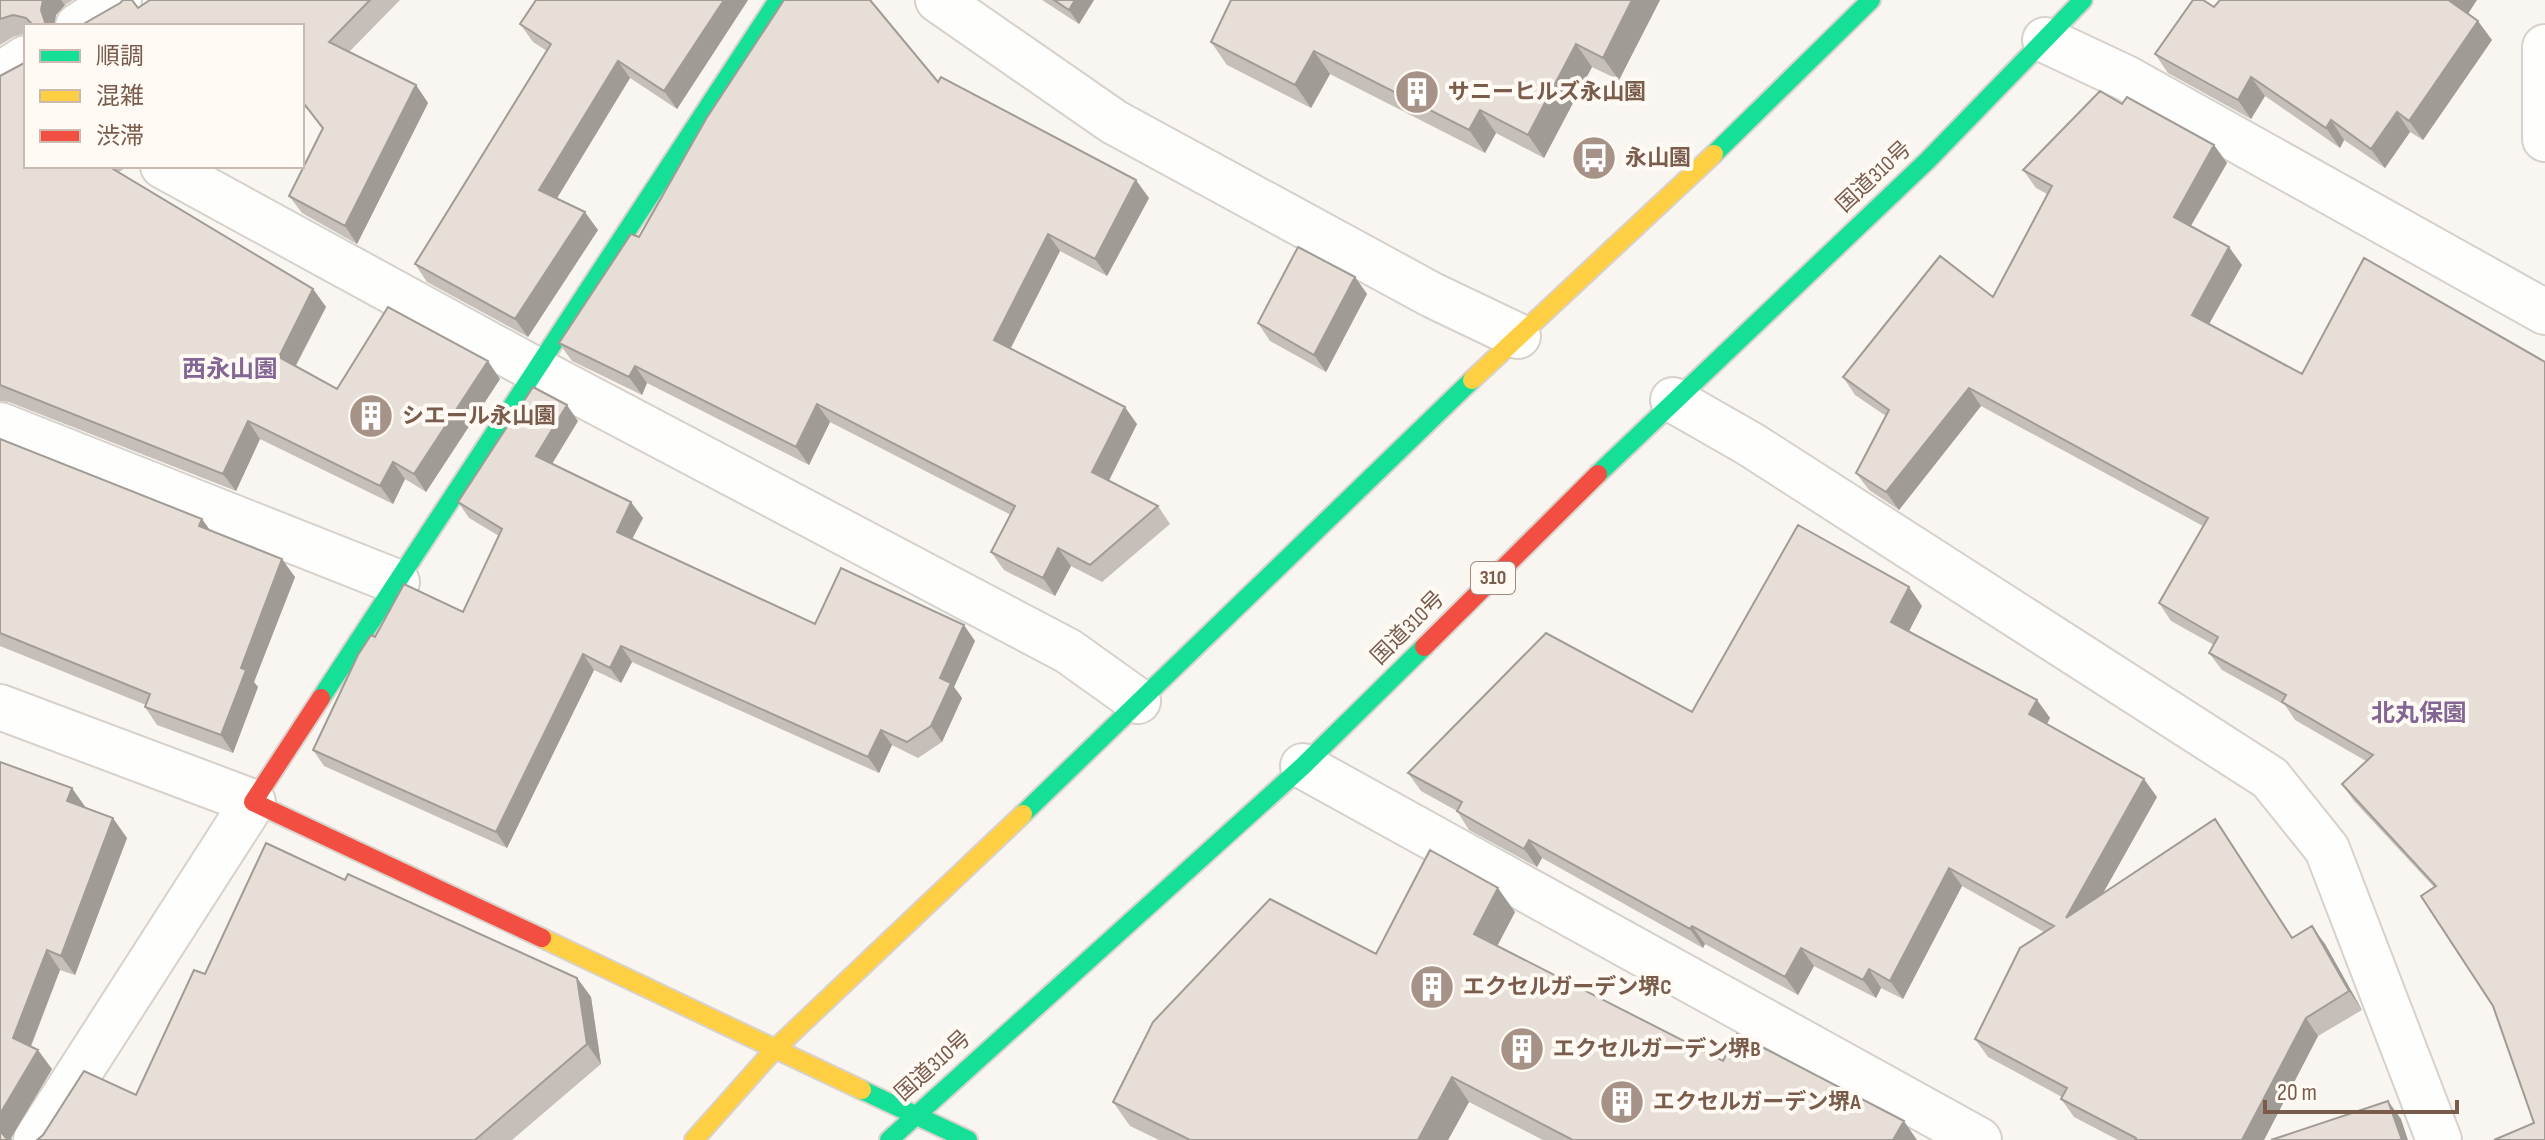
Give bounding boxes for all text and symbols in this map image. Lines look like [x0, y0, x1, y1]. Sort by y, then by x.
legend [24, 24, 304, 168]
text: 順調 [96, 42, 144, 71]
building icon: サニーヒルズ永山園 [1393, 68, 1441, 116]
place label: サニーヒルズ永山園 [1448, 79, 1646, 106]
text: 混雑 [96, 82, 144, 111]
text: 渋滞 [96, 122, 144, 151]
bus stop icon: 永山園 [1570, 134, 1618, 182]
street label: 国道310号 [1831, 136, 1917, 218]
place label: 永山園 [1625, 145, 1691, 172]
district label: 西永山園 [182, 355, 278, 384]
building icon: シエール永山園 [347, 392, 395, 440]
place label: シエール永山園 [402, 403, 556, 430]
road number: 310 [1471, 562, 1515, 594]
street label: 国道310号 [1366, 586, 1450, 670]
district label: 北丸保園 [2371, 699, 2467, 728]
building icon: エクセルガーデン堺C [1408, 963, 1456, 1011]
place label: エクセルガーデン堺C [1463, 974, 1672, 1001]
street label: 国道310号 [890, 1025, 976, 1107]
building icon: エクセルガーデン堺B [1498, 1025, 1546, 1073]
place label: エクセルガーデン堺B [1553, 1036, 1761, 1063]
scale bar [2265, 1064, 2457, 1114]
building icon: エクセルガーデン堺A [1598, 1078, 1646, 1126]
text: 20 m [2277, 1078, 2317, 1107]
place label: エクセルガーデン堺A [1653, 1089, 1861, 1116]

